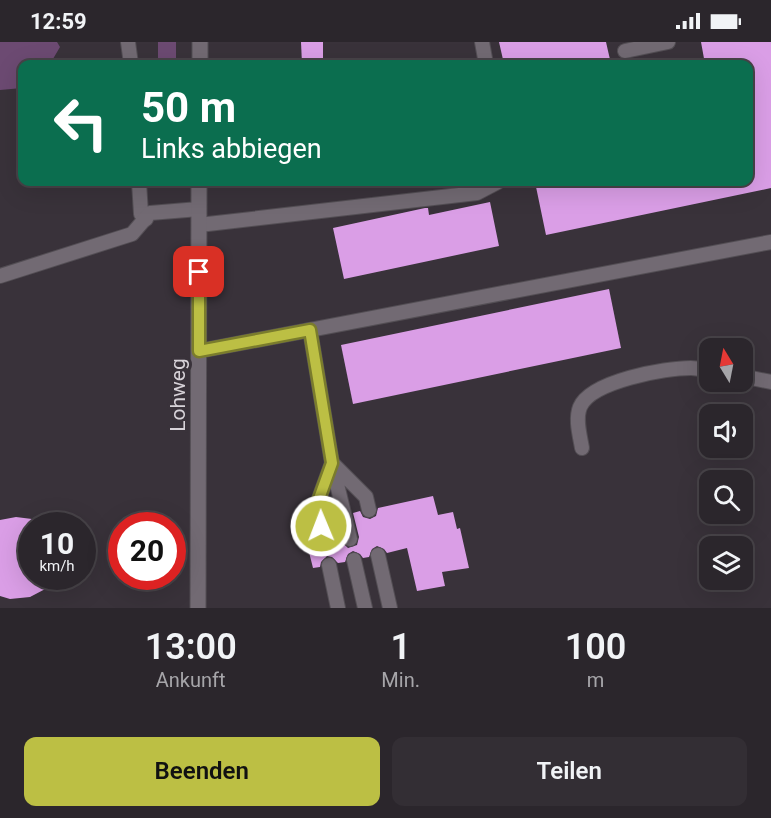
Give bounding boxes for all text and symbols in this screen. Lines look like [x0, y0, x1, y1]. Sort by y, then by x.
text: 12:59 [30, 9, 87, 34]
text: 50 m [141, 83, 236, 132]
icon: left [42, 84, 120, 162]
text: Links abbiegen [141, 133, 322, 165]
pin [173, 246, 224, 297]
icon: arrive [182, 255, 215, 288]
north arrow [699, 338, 753, 392]
map controls [699, 338, 753, 590]
street label: Lohweg [166, 358, 190, 432]
button: sound [699, 404, 753, 458]
button: search [699, 470, 753, 524]
position arrow [289, 494, 353, 558]
speed limit sign: 20 [108, 512, 186, 590]
text: 10 [40, 526, 74, 561]
button: layers [699, 536, 753, 590]
text: km/h [39, 557, 75, 575]
text: 13:00 [145, 626, 237, 668]
text: 1 [390, 626, 411, 668]
text: 100 [565, 626, 626, 668]
text: Ankunft [156, 668, 226, 692]
text: Min. [381, 668, 420, 692]
text: m [587, 668, 604, 692]
button: Beenden [24, 737, 380, 806]
button: Teilen [392, 737, 747, 806]

